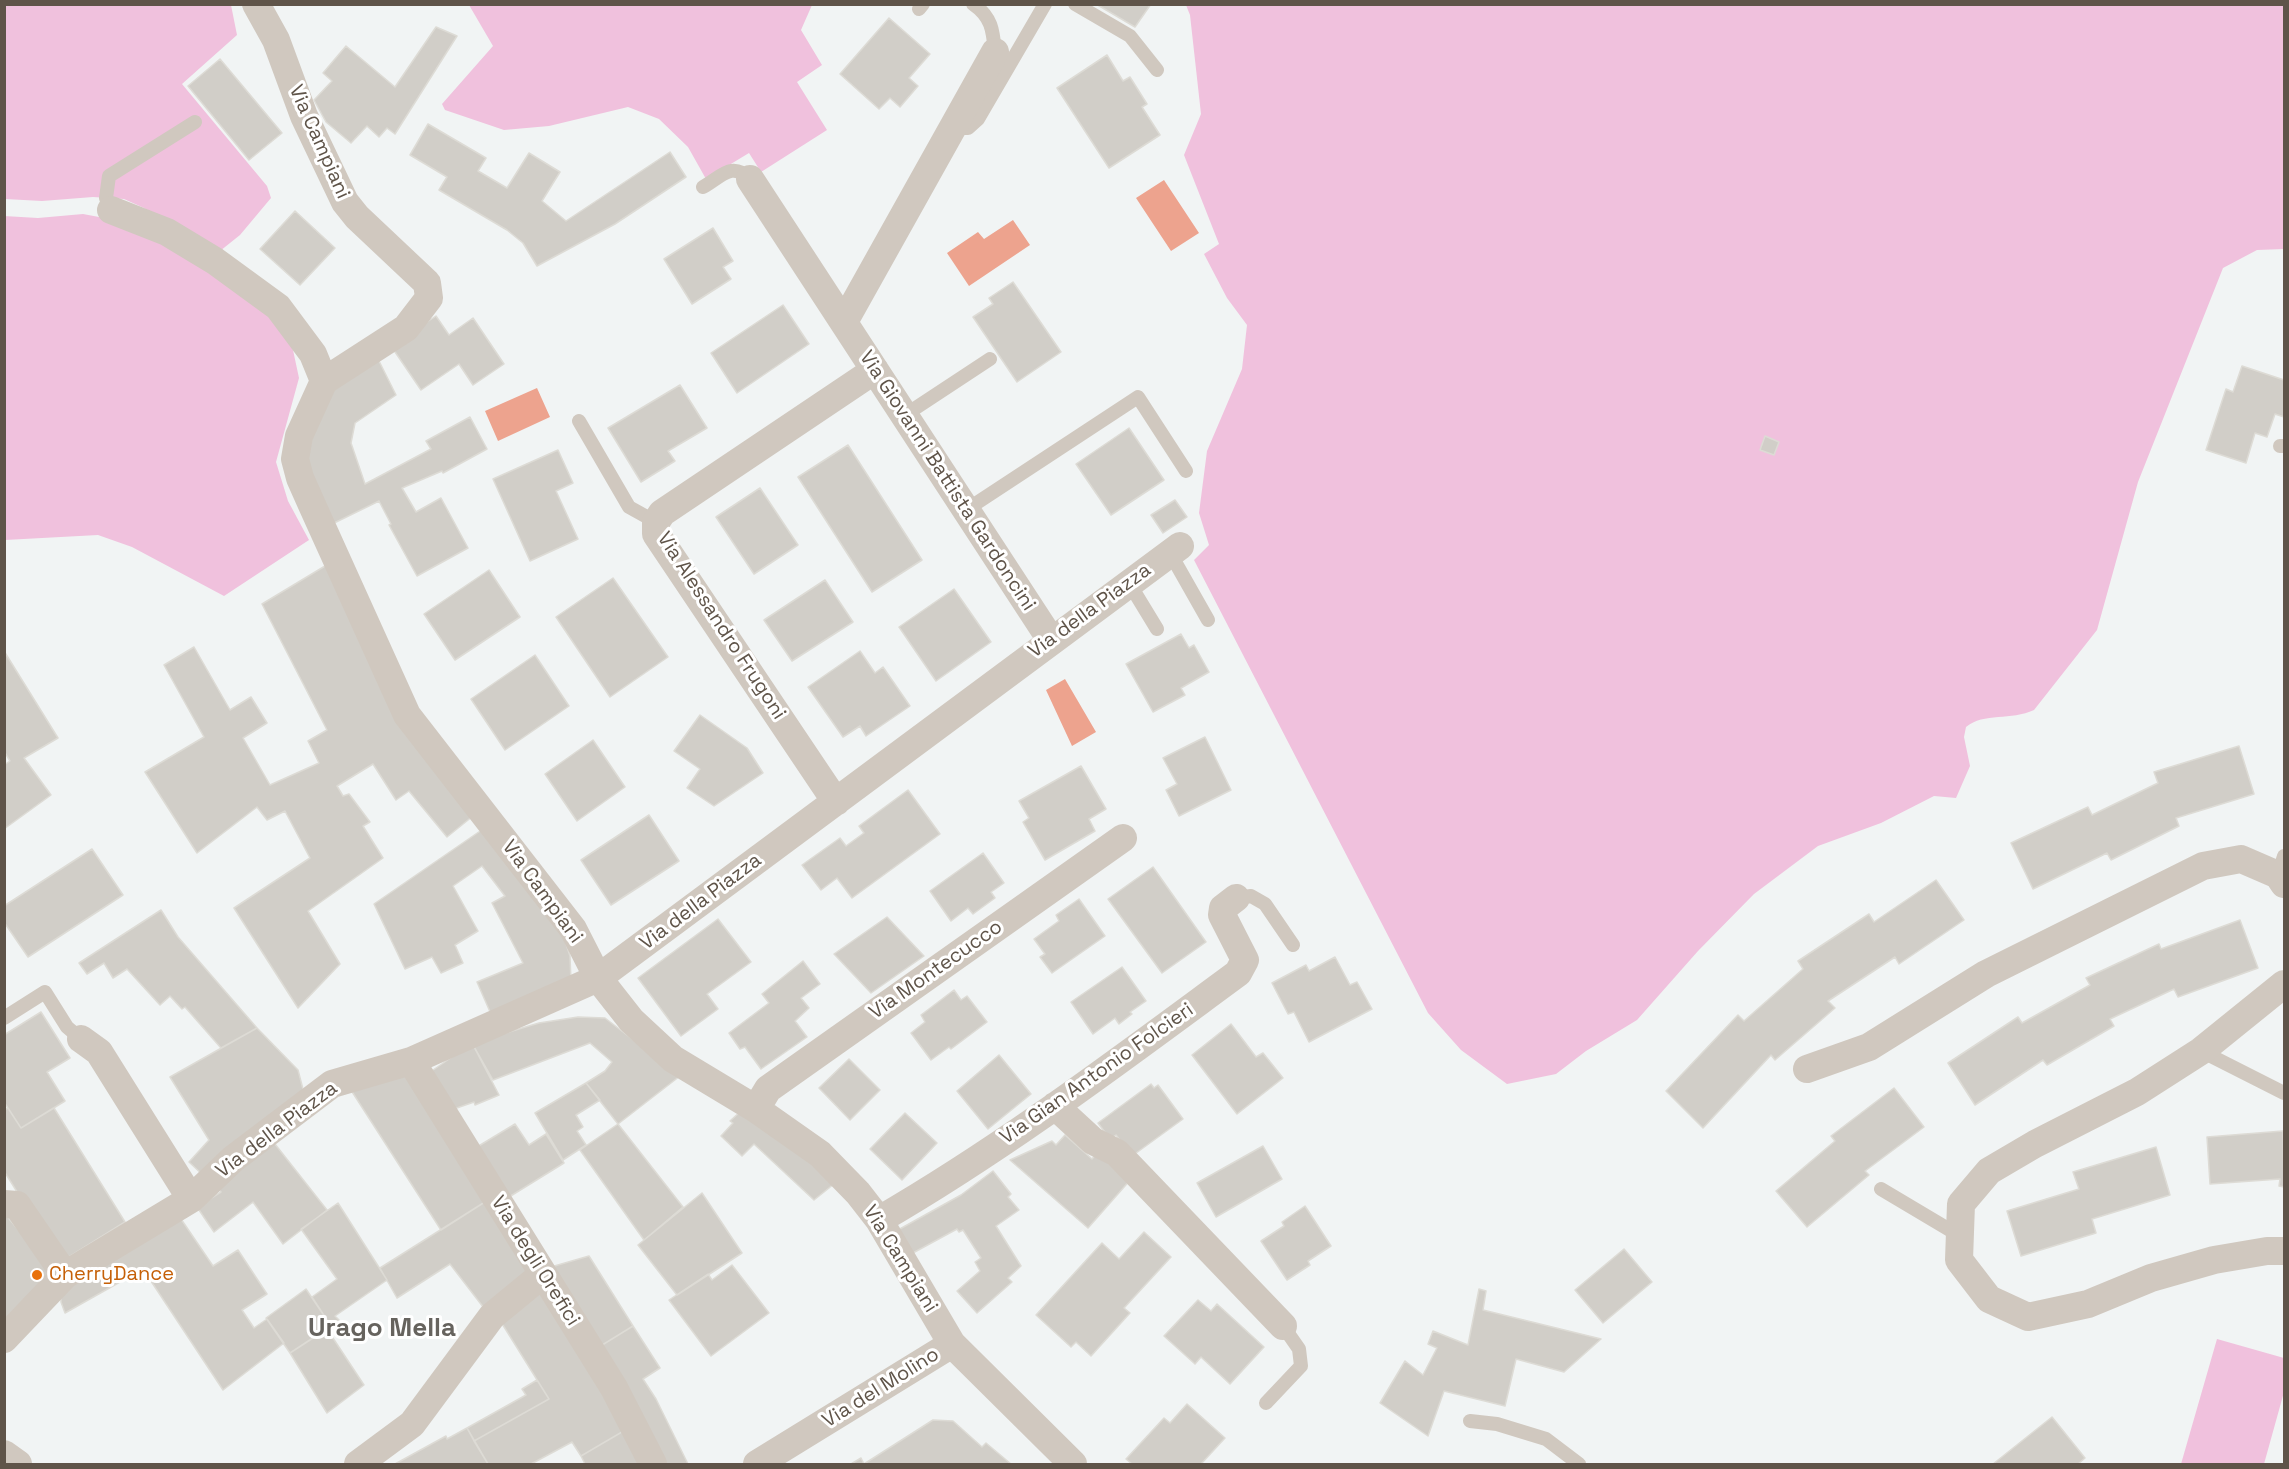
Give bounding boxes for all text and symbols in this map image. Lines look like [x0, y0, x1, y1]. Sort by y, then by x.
street label: Via Campiani [283, 81, 355, 203]
street label: Via Giovanni Battista Gardoncini [854, 346, 1040, 616]
street label: Via Alessandro Frugoni [651, 528, 791, 724]
street label: Via della Piazza [1024, 558, 1156, 664]
street label: Via Campiani [496, 836, 588, 948]
street label: Via della Piazza [636, 849, 766, 955]
street label: Via Montecucco [865, 915, 1007, 1025]
street label: Via Gian Antonio Folcieri [996, 998, 1198, 1150]
street label: Via della Piazza [212, 1077, 342, 1183]
street label: Via degli Orefici [485, 1192, 585, 1330]
street label: Via Campiani [858, 1201, 942, 1317]
place label: CherryDance [49, 1263, 174, 1287]
marker: CherryDance [30, 1268, 44, 1282]
district label: Urago Mella [308, 1313, 456, 1345]
street label: Via del Molino [818, 1343, 944, 1433]

